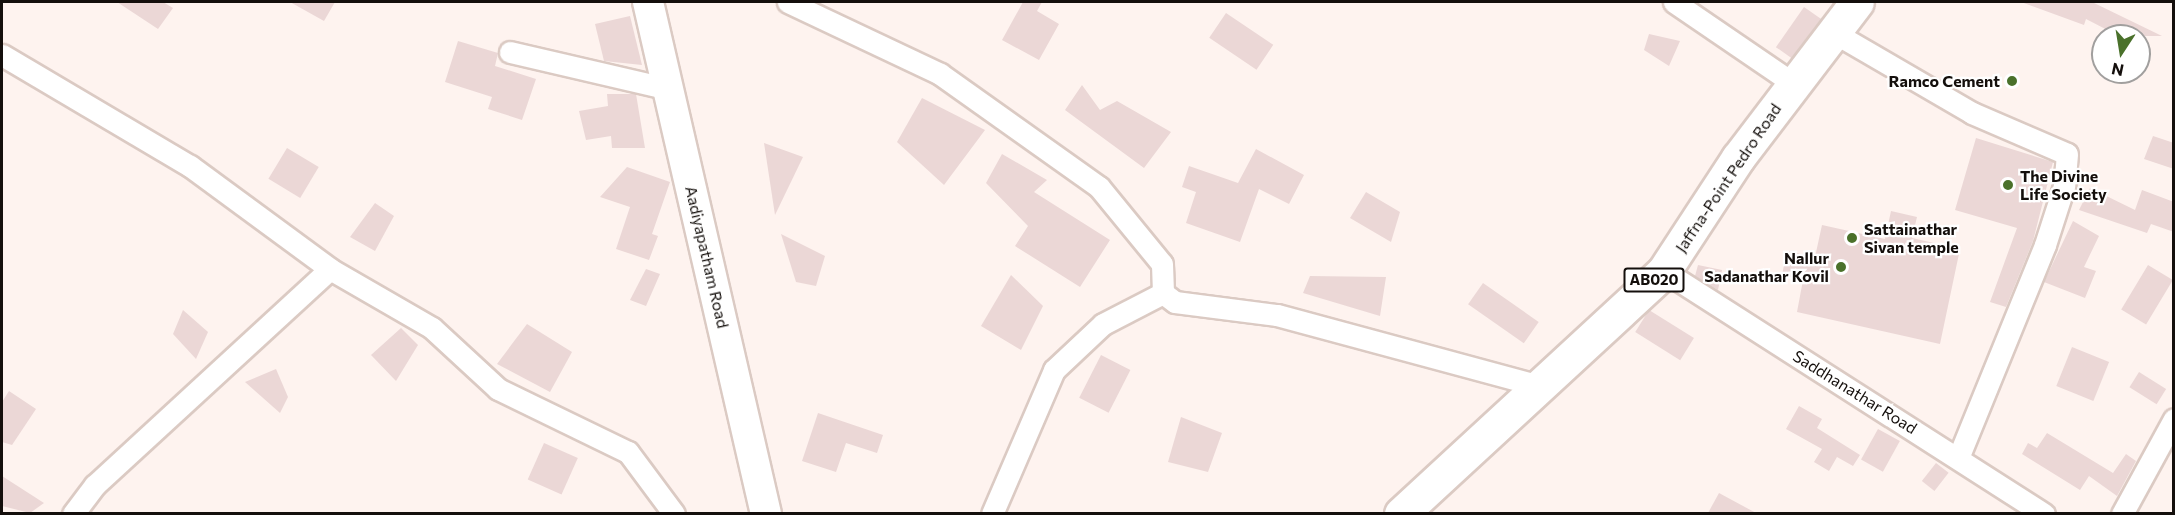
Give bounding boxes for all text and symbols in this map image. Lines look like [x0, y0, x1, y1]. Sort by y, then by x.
north arrow [2091, 24, 2151, 84]
text: N [2110, 60, 2125, 81]
place label: Ramco Cement [1889, 71, 2000, 91]
marker: Ramco Cement [2005, 74, 2019, 88]
street label: Jaffna-Point Pedro Road [1671, 100, 1785, 256]
place label: The Divine Life Society [2020, 166, 2107, 204]
marker: The Divine Life Society [2001, 178, 2015, 192]
street label: Aadiyapatham Road [681, 184, 733, 330]
place label: Sattainathar Sivan temple [1864, 219, 1959, 257]
marker: Sattainathar Sivan temple [1845, 231, 1859, 245]
place label: Nallur Sadanathar Kovil [1704, 248, 1829, 286]
marker: Nallur Sadanathar Kovil [1834, 260, 1848, 274]
road number: AB020 [1622, 268, 1686, 292]
street label: Saddhanathar Road [1790, 346, 1920, 438]

